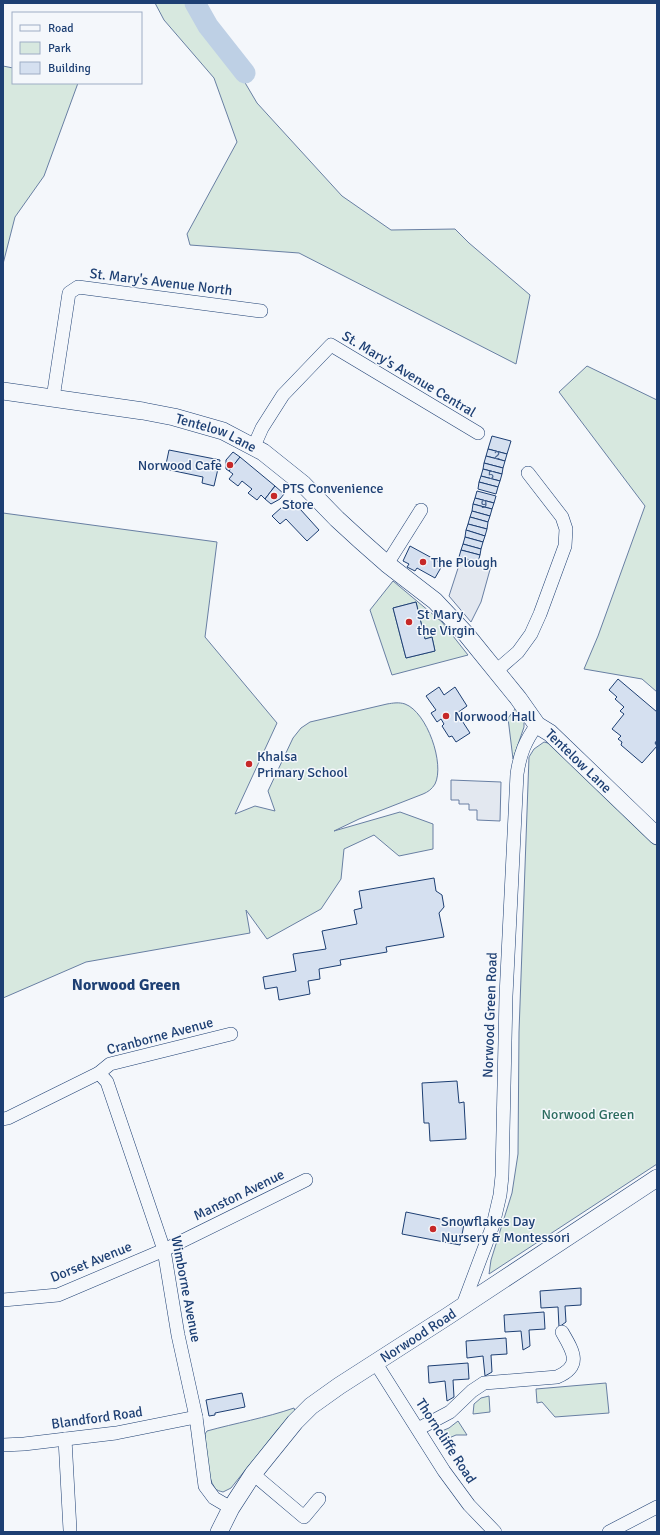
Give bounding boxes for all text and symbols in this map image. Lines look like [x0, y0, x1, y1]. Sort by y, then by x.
legend [12, 12, 142, 84]
text: Road [48, 21, 74, 36]
text: Park [48, 41, 71, 56]
text: Building [48, 61, 91, 76]
street label: St. Mary's Avenue North [89, 265, 233, 299]
street label: St. Mary's Avenue Central [339, 327, 479, 421]
street label: Tentelow Lane [174, 409, 260, 456]
house number: 2 [494, 448, 500, 463]
place label: Norwood Cafe [138, 457, 222, 474]
marker: Norwood Cafe [225, 460, 235, 470]
house number: 5 [488, 468, 494, 483]
place label: PTS Convenience Store [282, 480, 384, 513]
marker: PTS Convenience Store [269, 491, 279, 501]
house number: 9 [481, 497, 487, 512]
place label: The Plough [431, 554, 497, 571]
marker: The Plough [418, 557, 428, 567]
place label: St Mary the Virgin [417, 606, 475, 639]
marker: St Mary the Virgin [404, 617, 414, 627]
place label: Norwood Hall [454, 708, 536, 725]
marker: Norwood Hall [441, 711, 451, 721]
street label: Tentelow Lane [542, 725, 615, 796]
place label: Khalsa Primary School [257, 748, 348, 781]
marker: Khalsa Primary School [244, 759, 254, 769]
street label: Norwood Green Road [479, 952, 501, 1078]
district label: Norwood Green [72, 975, 180, 995]
street label: Cranborne Avenue [105, 1014, 215, 1058]
park label: Norwood Green [542, 1106, 634, 1123]
street label: Manston Avenue [191, 1166, 287, 1224]
place label: Snowflakes Day Nursery & Montessori [441, 1213, 570, 1246]
marker: Snowflakes Day Nursery & Montessori [428, 1224, 438, 1234]
street label: Wimborne Avenue [167, 1234, 205, 1344]
street label: Dorset Avenue [48, 1238, 134, 1286]
street label: Norwood Road [377, 1305, 459, 1366]
street label: Thorncliffe Road [412, 1395, 480, 1487]
street label: Blandford Road [50, 1403, 144, 1433]

